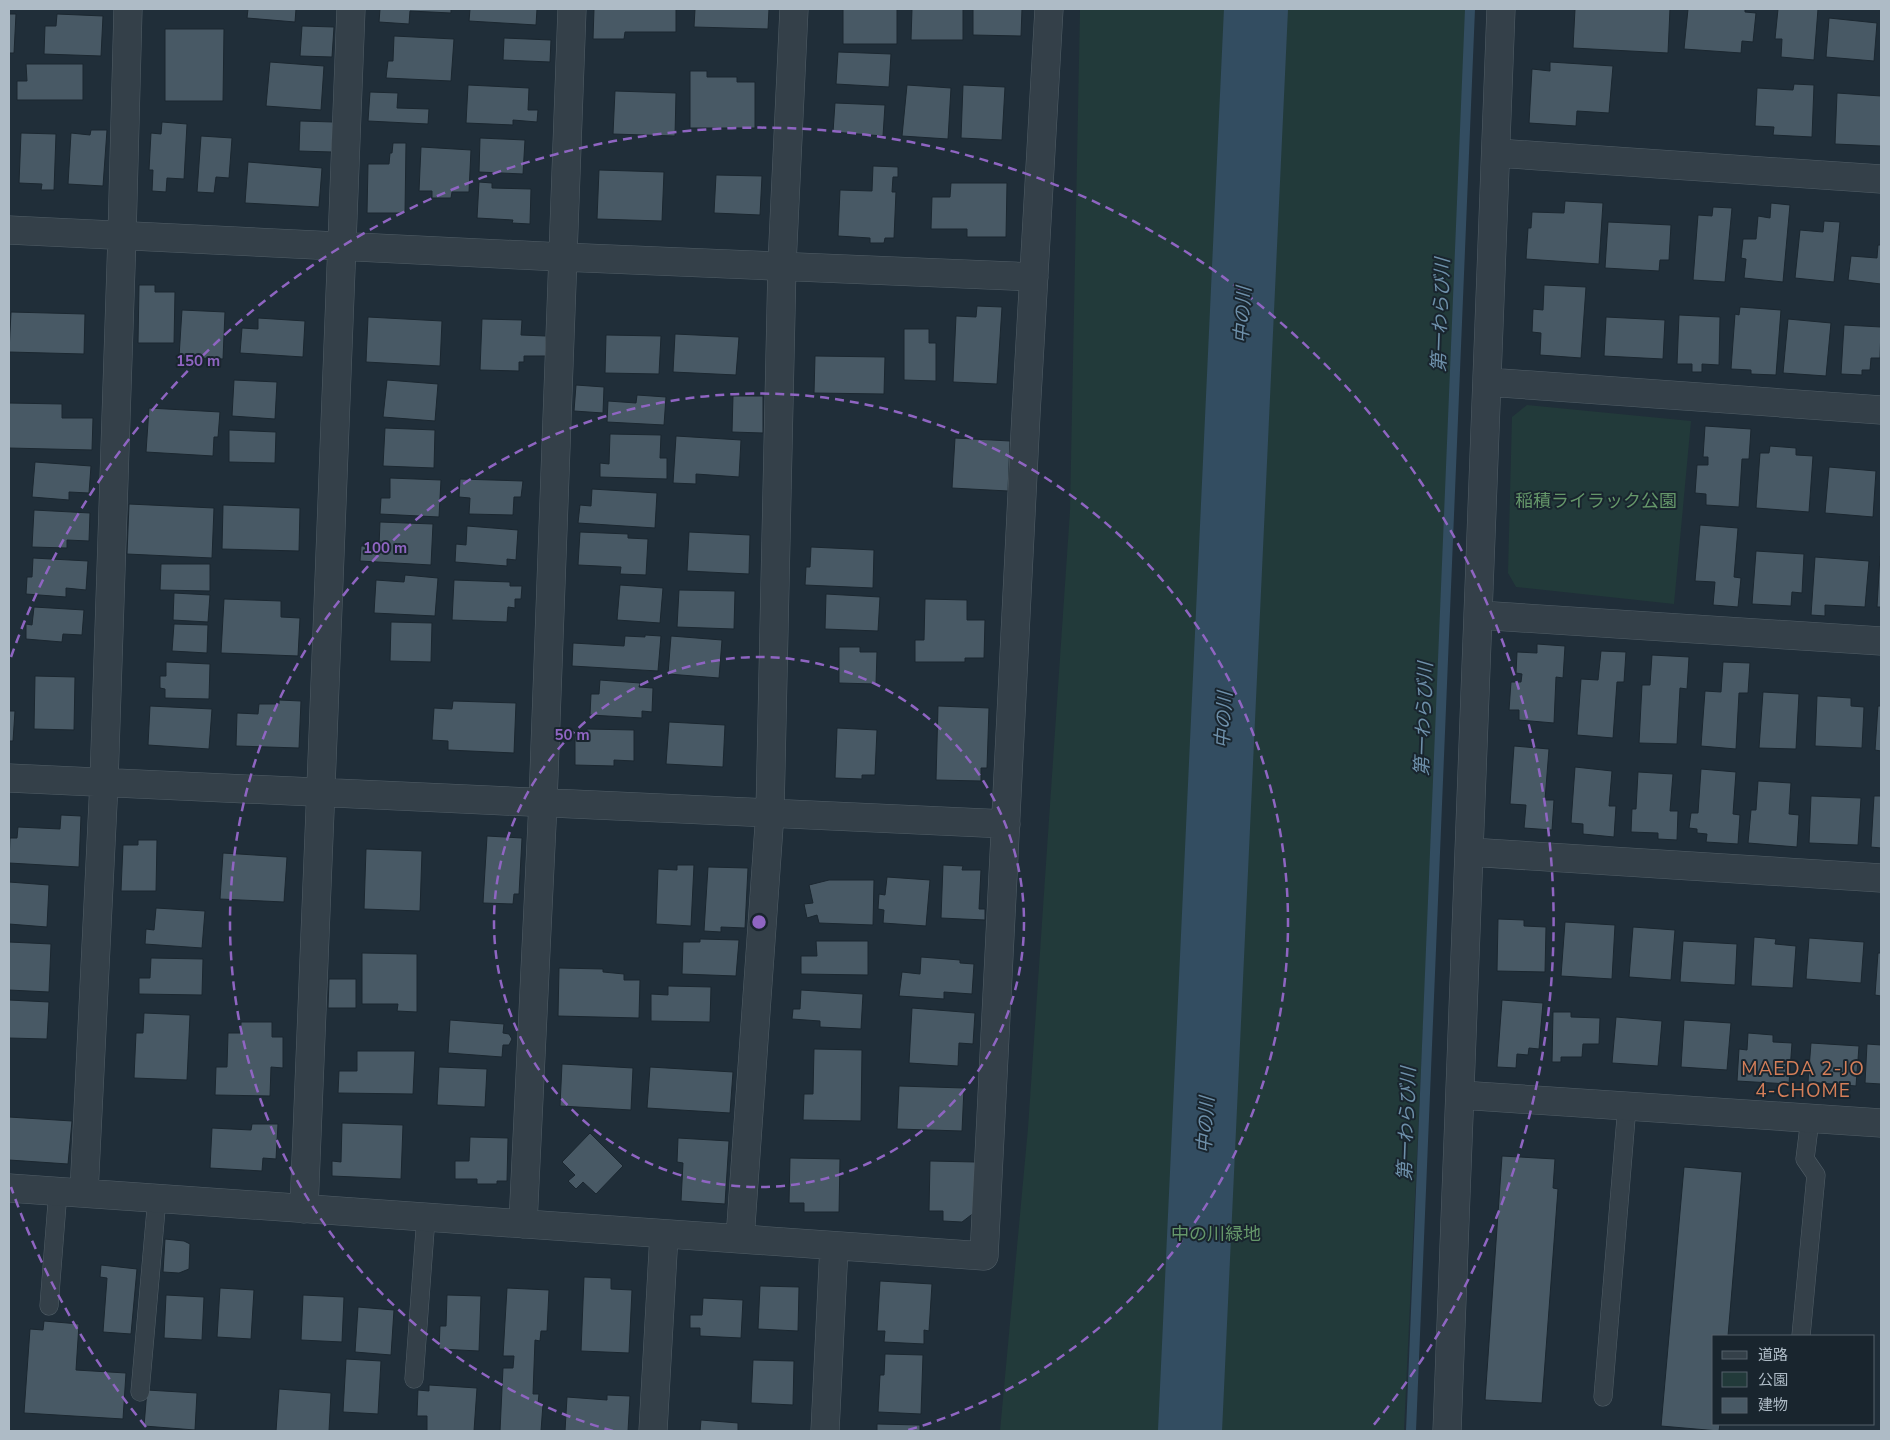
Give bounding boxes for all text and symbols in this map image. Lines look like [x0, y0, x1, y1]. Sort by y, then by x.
water label: 第一わらび川 [1426, 256, 1456, 372]
water label: 中の川 [1229, 284, 1258, 344]
text: 150 m [176, 351, 220, 371]
park label: 稲積ライラック公園 [1515, 489, 1677, 513]
text: 100 m [363, 538, 407, 558]
water label: 第一わらび川 [1409, 660, 1439, 776]
water label: 中の川 [1210, 689, 1239, 749]
text: 50 m [554, 725, 590, 745]
centre of rings [750, 913, 768, 931]
district label: MAEDA 2-JO 4-CHOME [1741, 1056, 1865, 1104]
water label: 第一わらび川 [1392, 1065, 1422, 1181]
water label: 中の川 [1192, 1094, 1221, 1154]
park label: 中の川緑地 [1171, 1222, 1261, 1246]
legend [1712, 1335, 1875, 1425]
text: 道路 [1758, 1345, 1788, 1365]
text: 公園 [1758, 1370, 1788, 1390]
text: 建物 [1758, 1395, 1788, 1415]

